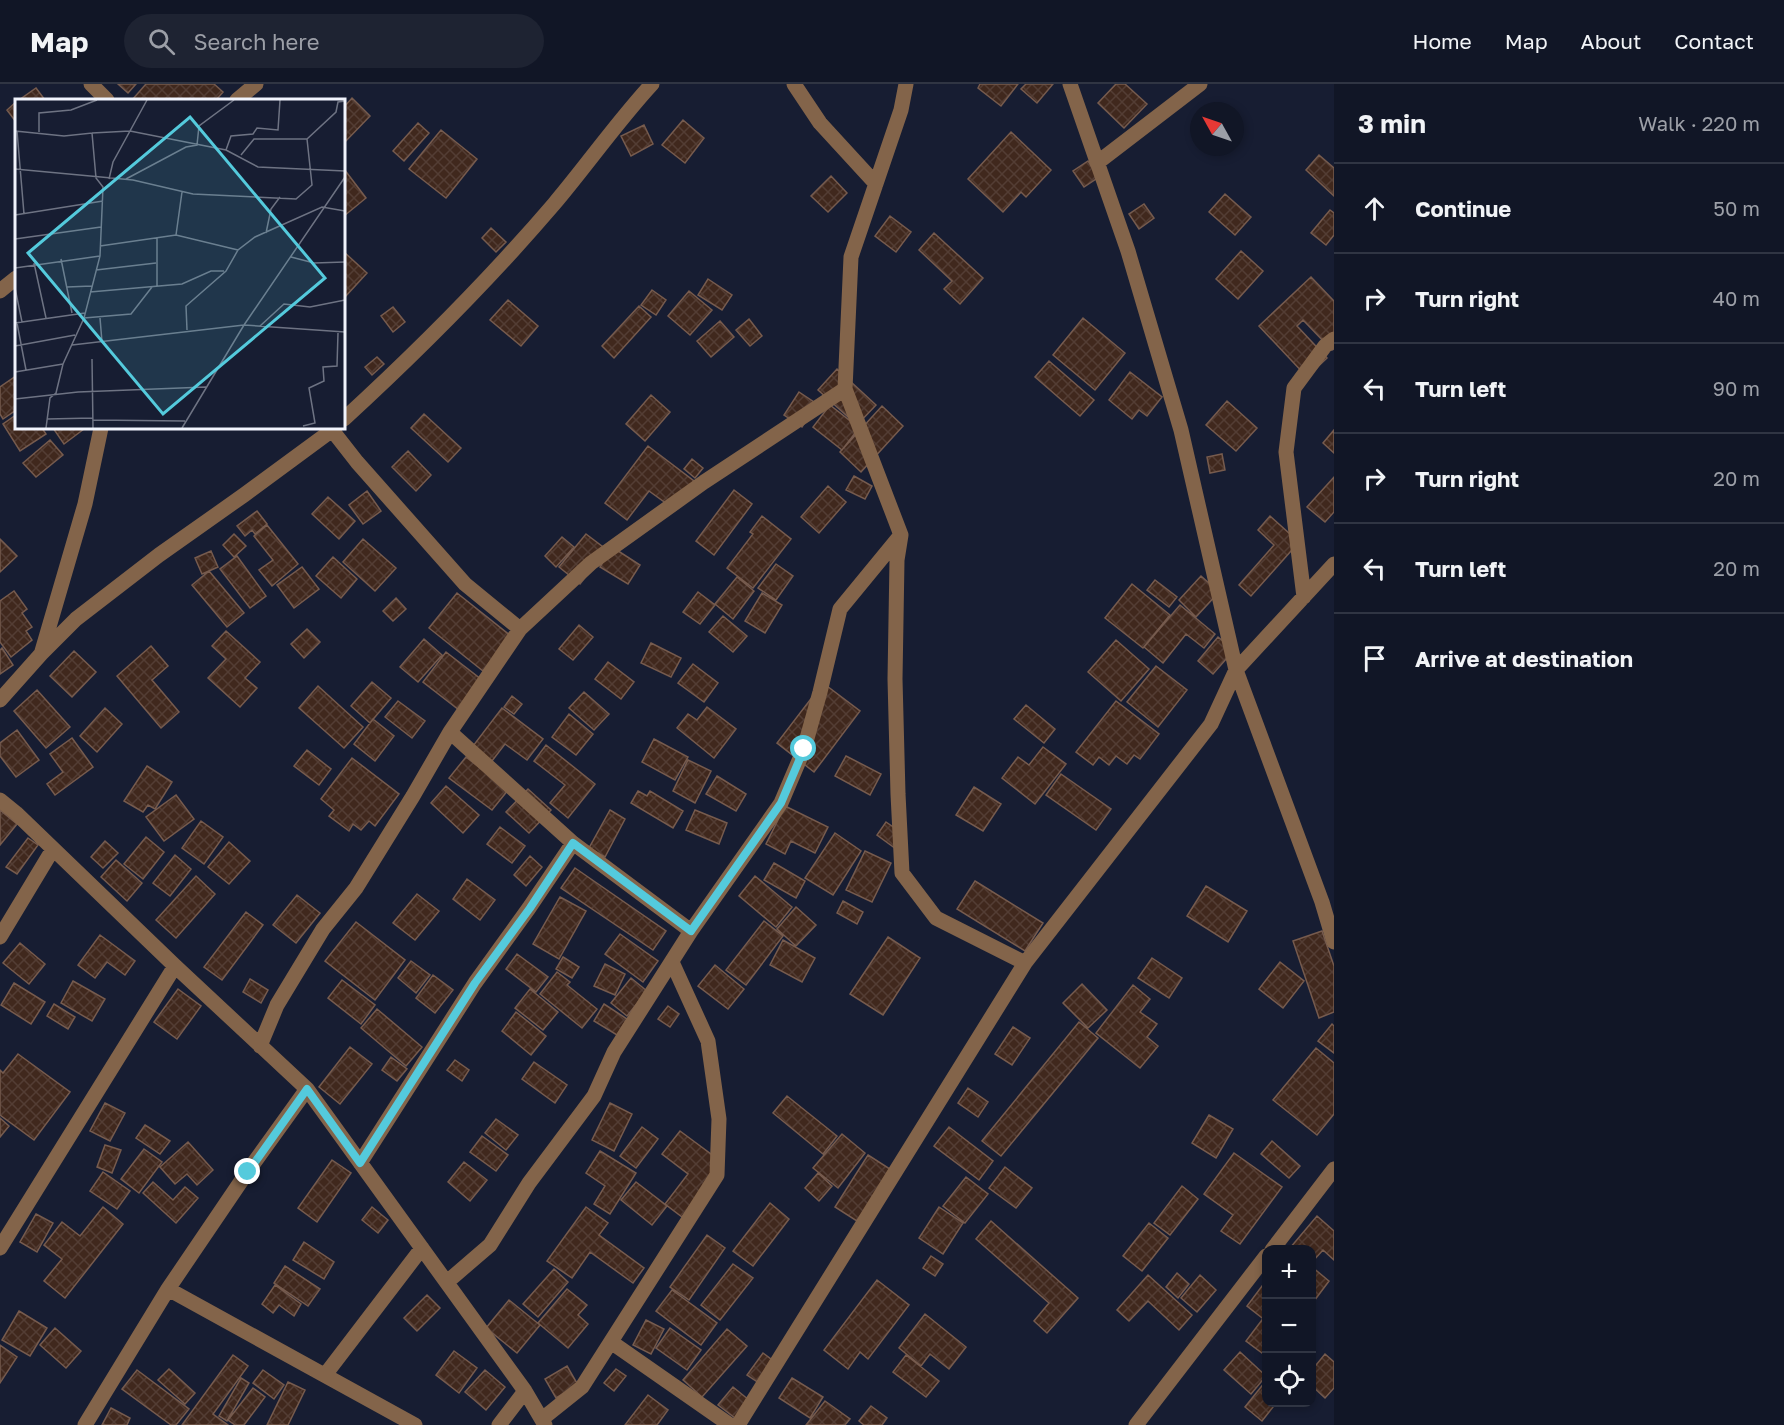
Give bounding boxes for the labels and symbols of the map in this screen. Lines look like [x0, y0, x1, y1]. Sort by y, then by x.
inset map [15, 99, 345, 429]
north arrow [1190, 102, 1244, 156]
route start [790, 735, 816, 761]
route end [234, 1158, 260, 1184]

